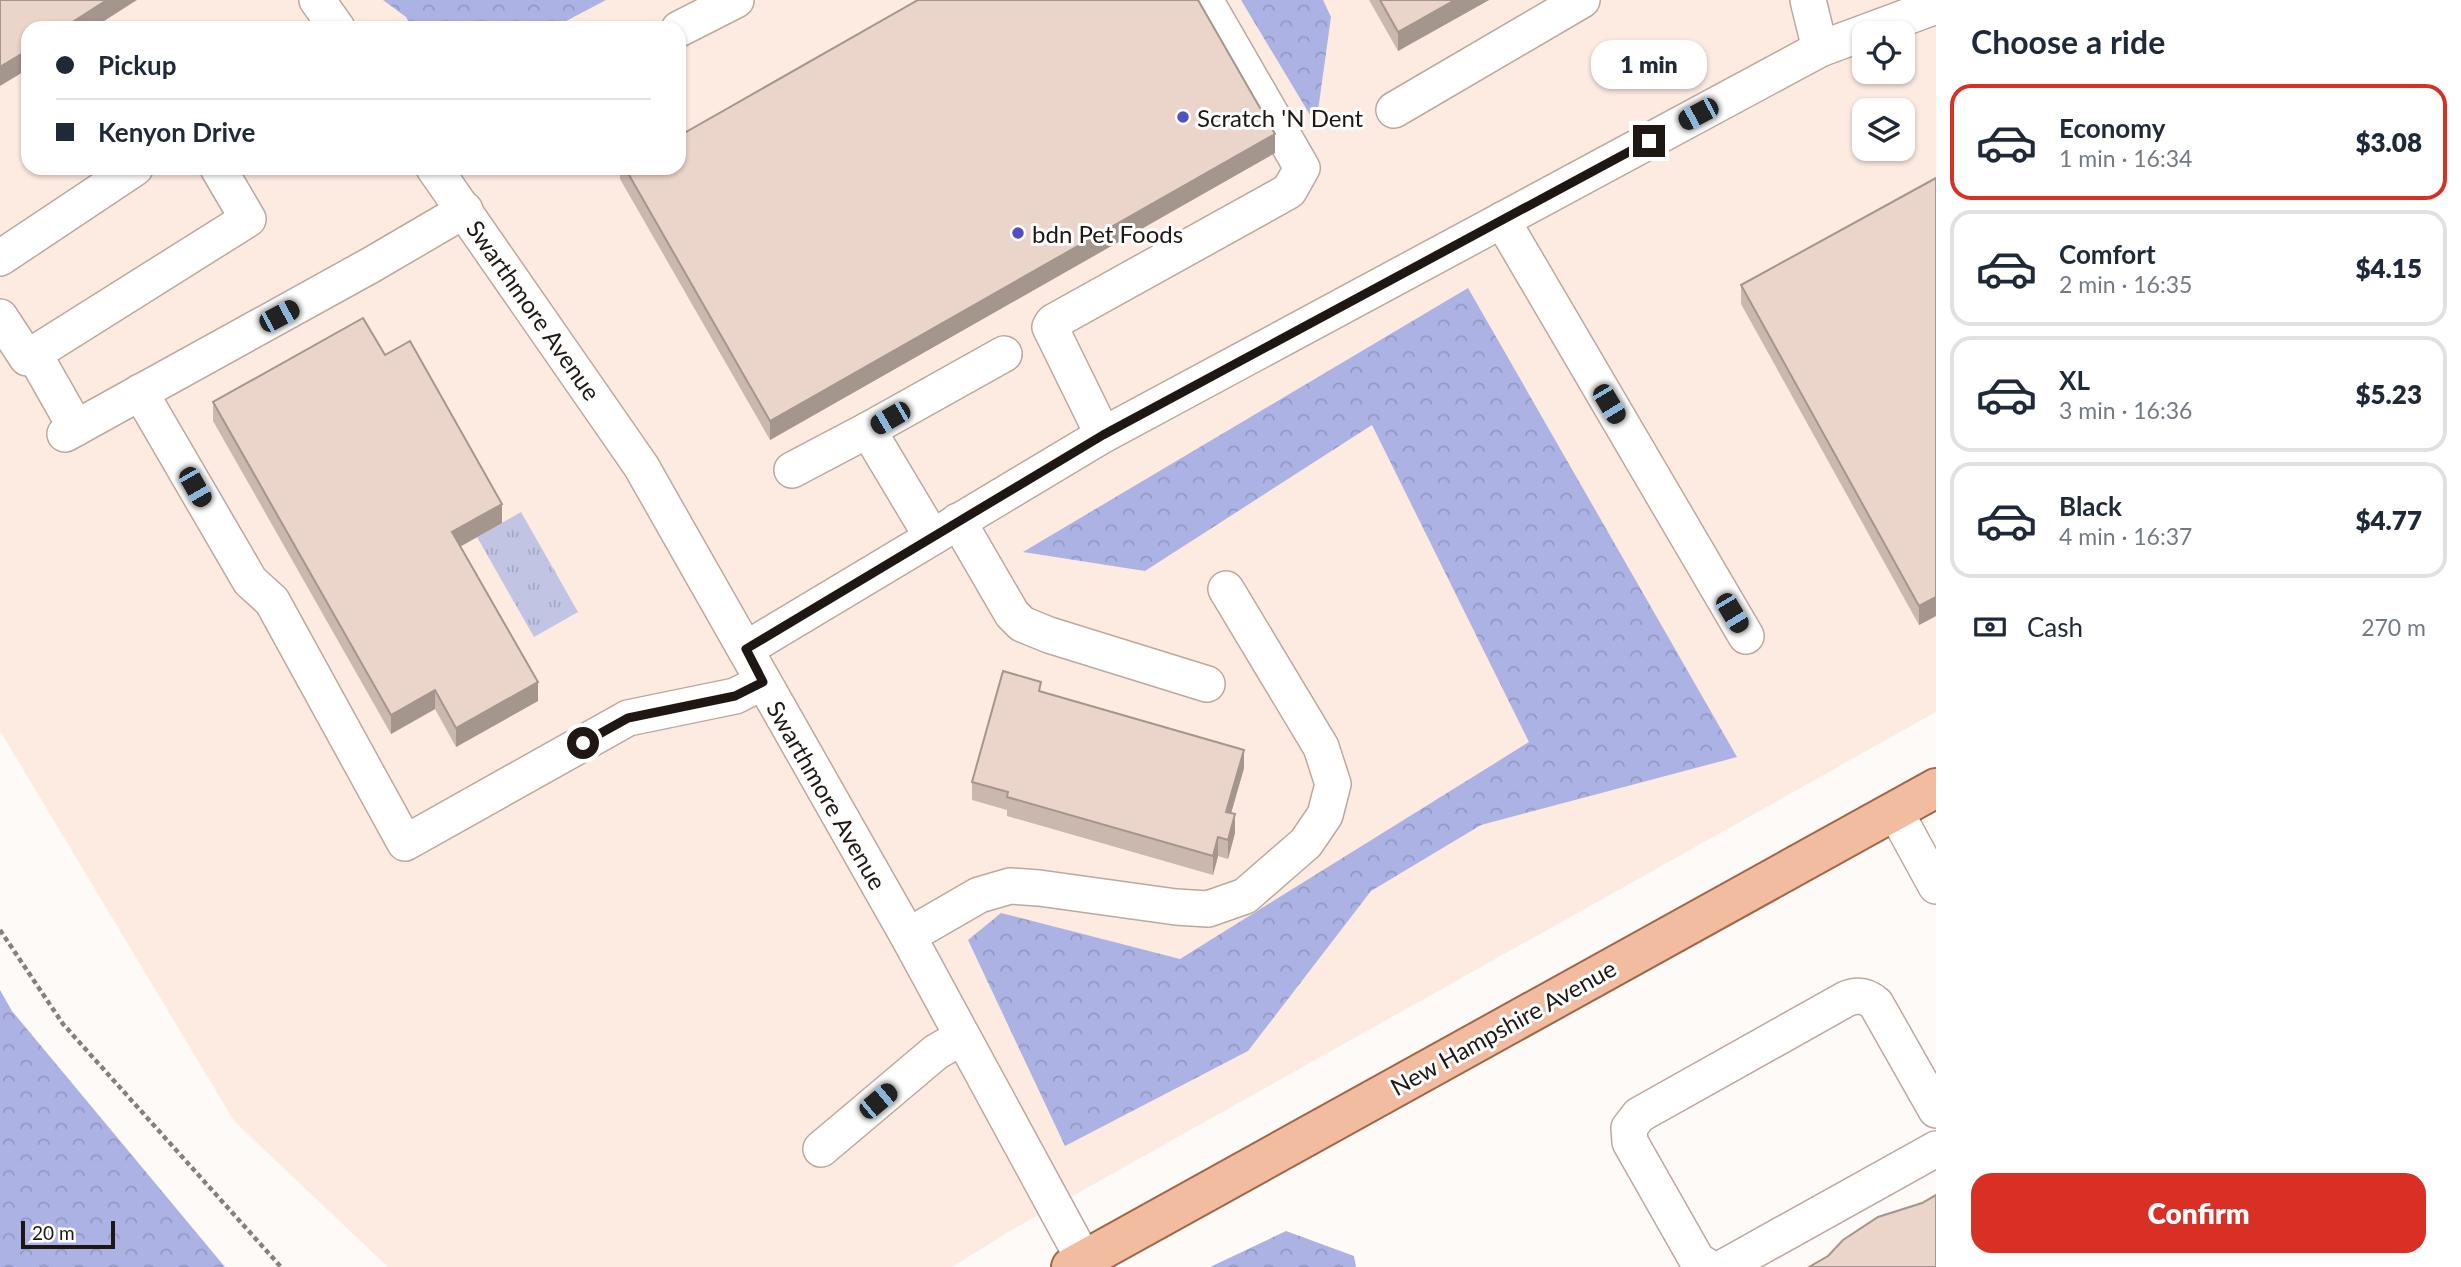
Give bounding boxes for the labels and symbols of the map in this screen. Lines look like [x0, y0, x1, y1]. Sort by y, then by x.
callout: 1 min [1591, 40, 1707, 88]
car [1675, 95, 1722, 133]
place label: Scratch 'N Dent [1197, 103, 1364, 132]
marker: Scratch 'N Dent [1175, 109, 1191, 125]
route end [1633, 125, 1665, 157]
street label: Swarthmore Avenue [461, 214, 607, 406]
place label: bdn Pet Foods [1032, 219, 1183, 248]
marker: bdn Pet Foods [1010, 225, 1026, 241]
car [256, 297, 303, 335]
car [1590, 381, 1629, 427]
car [867, 398, 914, 438]
car [176, 464, 215, 510]
car [1713, 590, 1752, 636]
street label: Swarthmore Avenue [761, 695, 893, 895]
route start [567, 727, 599, 759]
street label: New Hampshire Avenue [1385, 953, 1621, 1101]
car [856, 1079, 901, 1123]
scale bar [21, 1218, 116, 1250]

